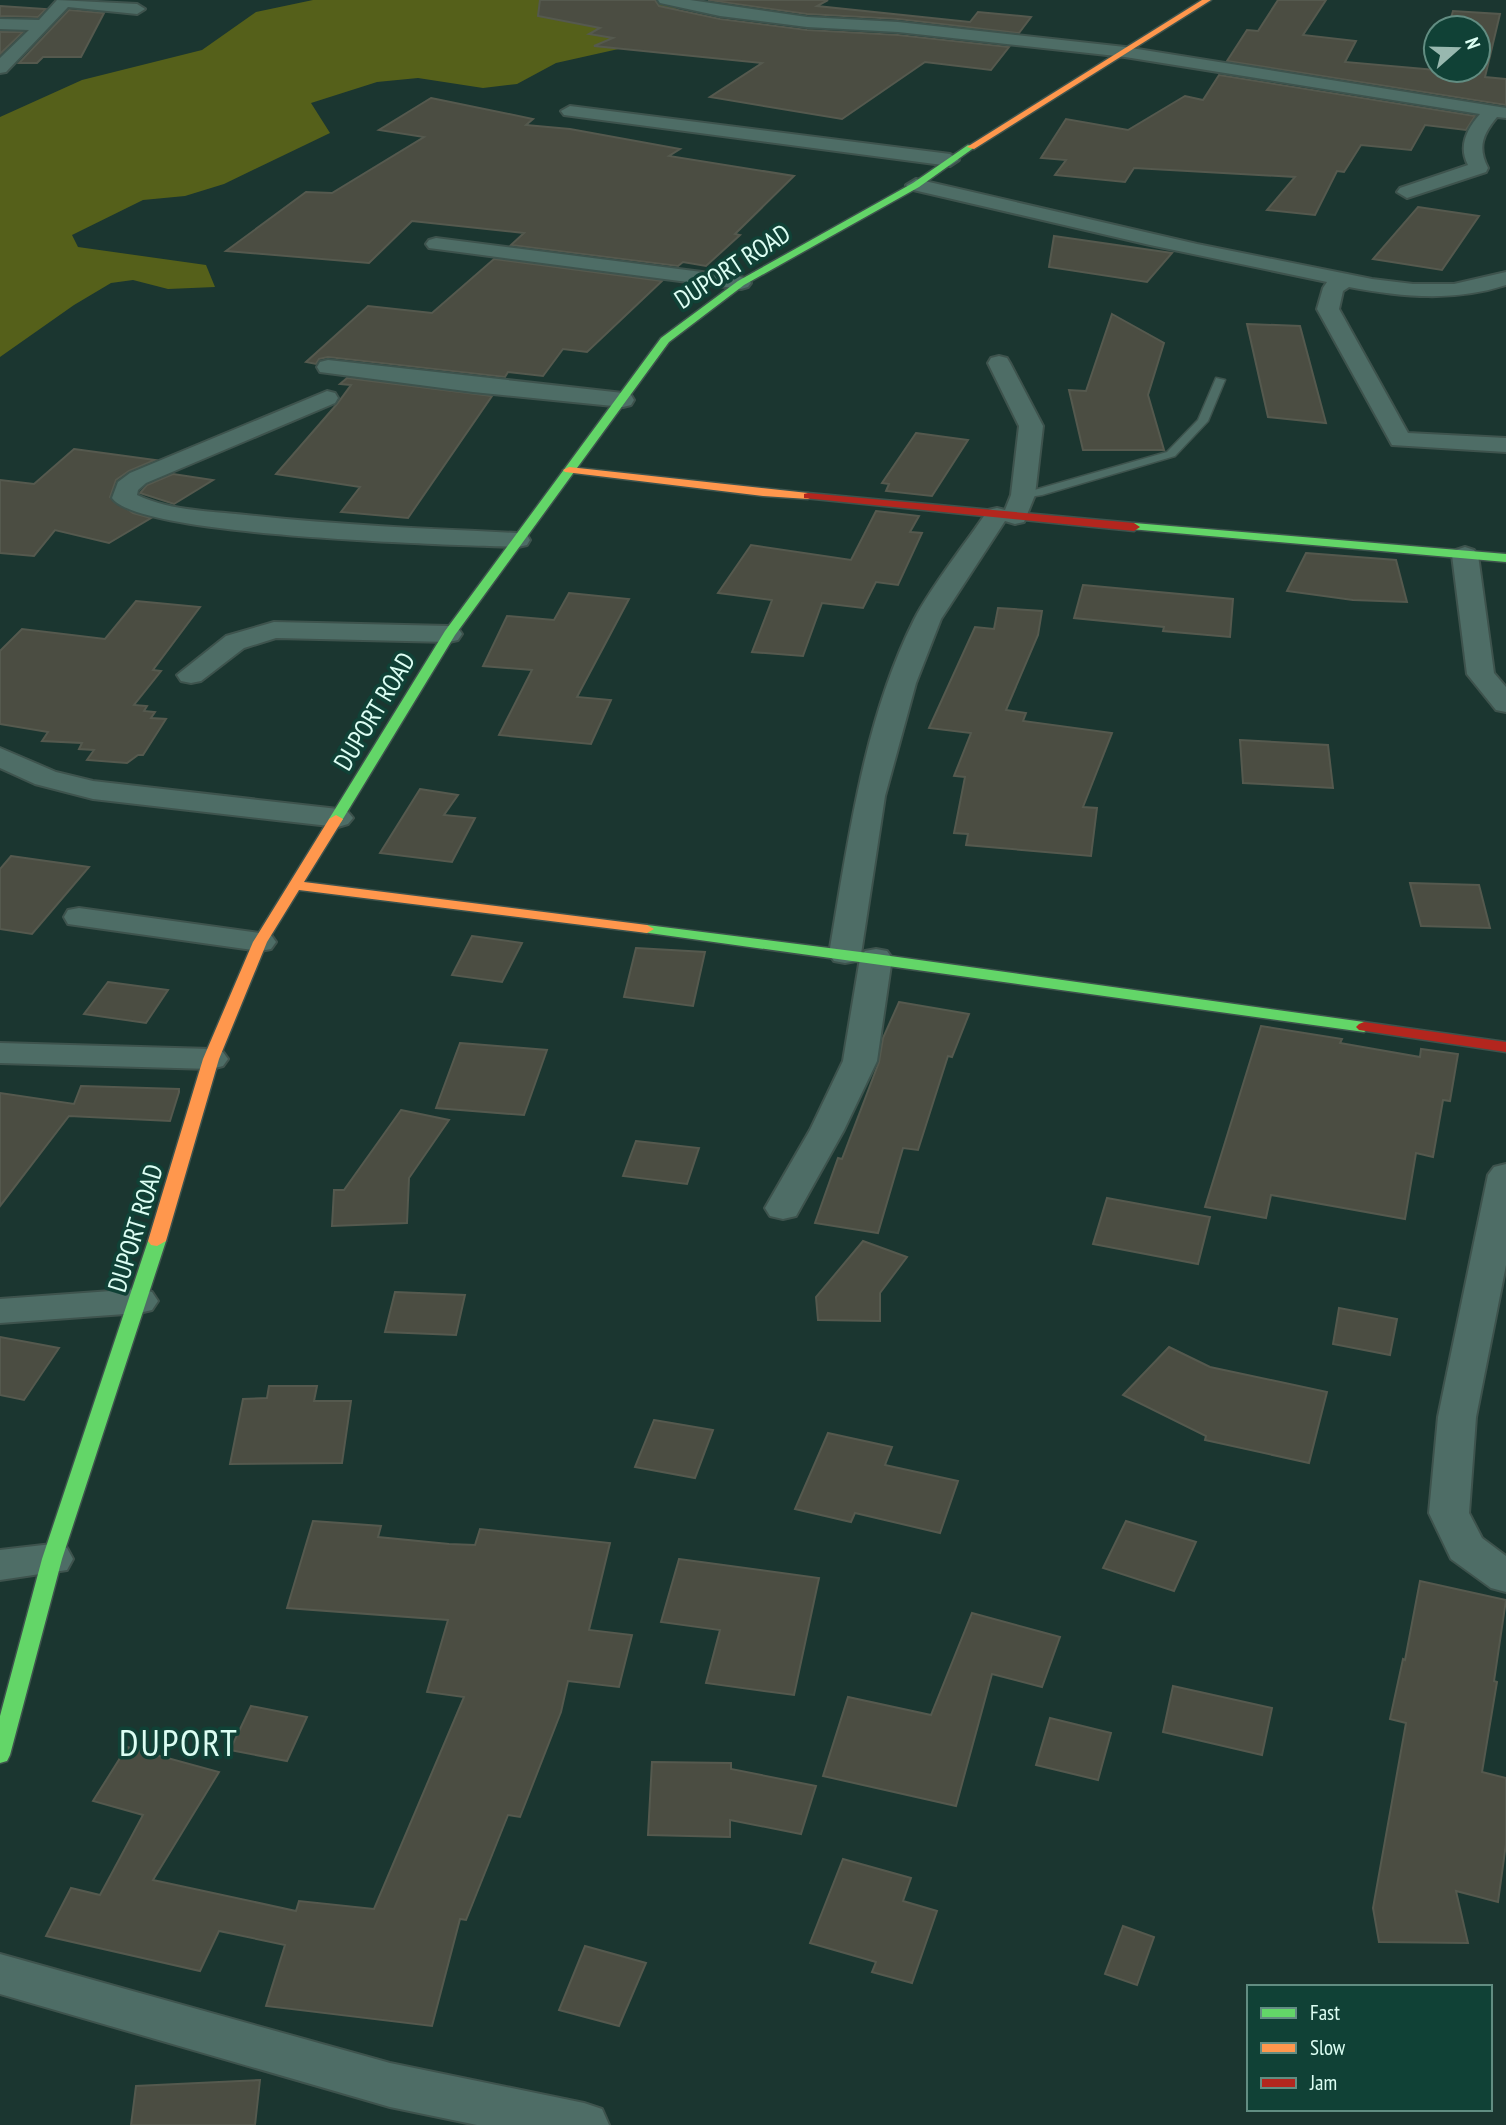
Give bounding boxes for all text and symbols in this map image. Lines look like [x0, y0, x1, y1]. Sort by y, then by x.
north arrow [1422, 14, 1492, 84]
text: N [1460, 34, 1486, 52]
street label: DUPORT ROAD [668, 216, 796, 316]
street label: DUPORT ROAD [326, 646, 422, 776]
street label: DUPORT ROAD [100, 1160, 170, 1296]
district label: DUPORT [119, 1718, 239, 1766]
legend [1247, 1985, 1492, 2111]
text: Fast [1310, 1999, 1340, 2026]
text: Slow [1310, 2034, 1346, 2061]
text: Jam [1309, 2069, 1337, 2096]

